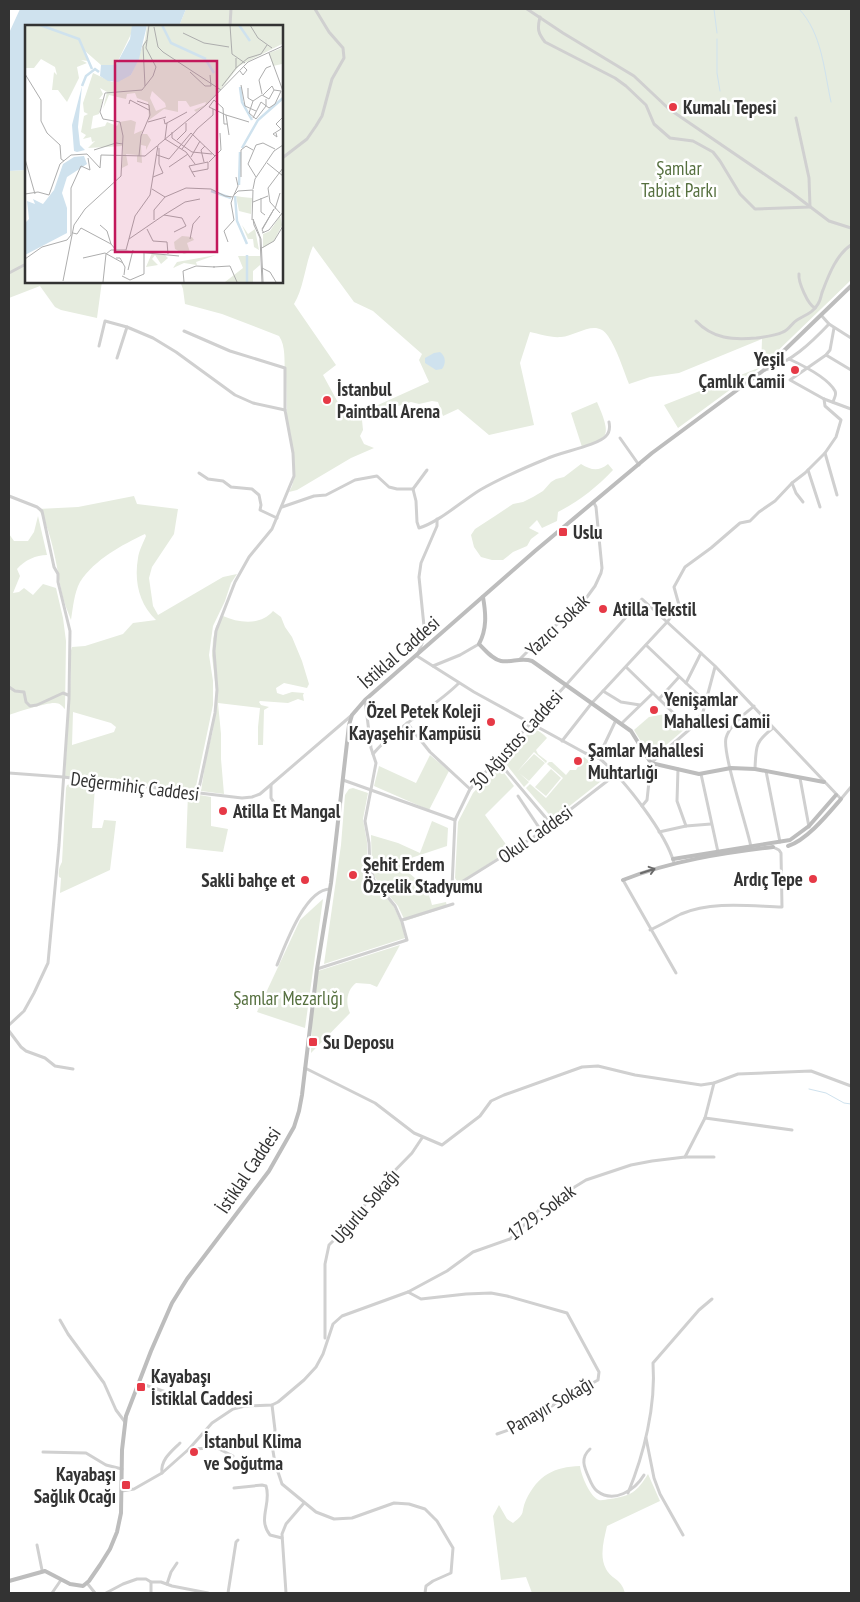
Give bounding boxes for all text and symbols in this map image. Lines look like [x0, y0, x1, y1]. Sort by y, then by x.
inset map [25, 25, 282, 282]
place label: Kumalı Tepesi [683, 95, 776, 119]
marker: Kumalı Tepesi [667, 101, 679, 113]
park label: Şamlar Tabiat Parkı [641, 156, 717, 202]
place label: Yeşil Çamlık Camii [699, 347, 785, 393]
marker: Yeşil Çamlık Camii [789, 364, 801, 376]
place label: İstanbul Paintball Arena [337, 377, 440, 423]
marker: İstanbul Paintball Arena [321, 394, 333, 406]
place label: Uslu [573, 520, 603, 544]
marker: Uslu [557, 526, 569, 538]
street label: Yazıcı Sokak [520, 588, 594, 661]
place label: Atilla Tekstil [612, 597, 697, 621]
marker: Atilla Tekstil [597, 603, 609, 615]
street label: İstiklal Caddesi [354, 610, 444, 694]
street label: 30 Ağustos Caddesi [465, 685, 567, 795]
place label: Yenişamlar Mahallesi Camii [663, 687, 770, 733]
place label: Özel Petek Koleji Kayaşehir Kampüsü [349, 699, 481, 745]
marker: Yenişamlar Mahallesi Camii [648, 704, 660, 716]
marker: Özel Petek Koleji Kayaşehir Kampüsü [485, 716, 497, 728]
place label: Şamlar Mahallesi Muhtarlığı [588, 738, 704, 784]
marker: Şamlar Mahallesi Muhtarlığı [572, 755, 584, 767]
street label: Değermihiç Caddesi [69, 766, 201, 806]
place label: Atilla Et Mangal [232, 799, 341, 823]
street label: Okul Caddesi [493, 800, 577, 868]
marker: Atilla Et Mangal [217, 805, 229, 817]
place label: Şehit Erdem Özçelik Stadyumu [363, 852, 482, 898]
one-way arrow [640, 865, 656, 875]
place label: Ardıç Tepe [733, 867, 803, 891]
place label: Sakli bahçe et [201, 868, 295, 892]
marker: Şehit Erdem Özçelik Stadyumu [347, 869, 359, 881]
marker: Ardıç Tepe [807, 873, 819, 885]
marker: Sakli bahçe et [299, 874, 311, 886]
park label: Şamlar Mezarlığı [233, 986, 343, 1010]
place label: Su Deposu [323, 1030, 394, 1054]
marker: Su Deposu [307, 1036, 319, 1048]
street label: İstiklal Caddesi [210, 1122, 286, 1218]
street label: Uğurlu Sokağı [326, 1163, 404, 1249]
street label: 1729. Sokak [502, 1178, 580, 1245]
place label: Kayabaşı İstiklal Caddesi [151, 1364, 253, 1410]
street label: Panayır Sokağı [503, 1371, 597, 1439]
marker: Kayabaşı İstiklal Caddesi [135, 1381, 147, 1393]
place label: İstanbul Klima ve Soğutma [203, 1429, 302, 1475]
marker: İstanbul Klima ve Soğutma [188, 1446, 200, 1458]
place label: Kayabaşı Sağlık Ocağı [34, 1462, 116, 1508]
marker: Kayabaşı Sağlık Ocağı [120, 1479, 132, 1491]

